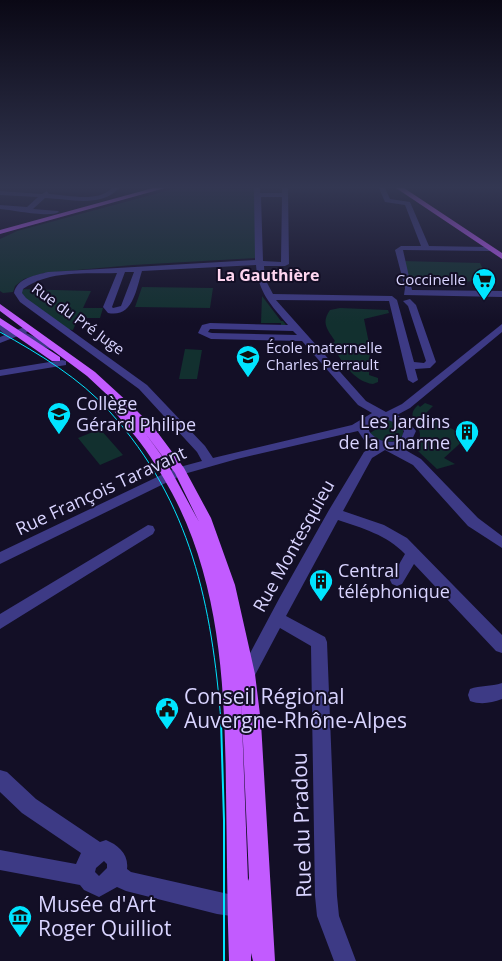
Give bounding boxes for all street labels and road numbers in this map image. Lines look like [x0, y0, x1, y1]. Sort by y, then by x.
street label: Rue du Pré Juge [28, 278, 129, 359]
street label: Rue François Taravant [11, 440, 190, 540]
street label: Rue Montesquieu [247, 475, 339, 616]
street label: Rue du Pradou [284, 752, 318, 898]

